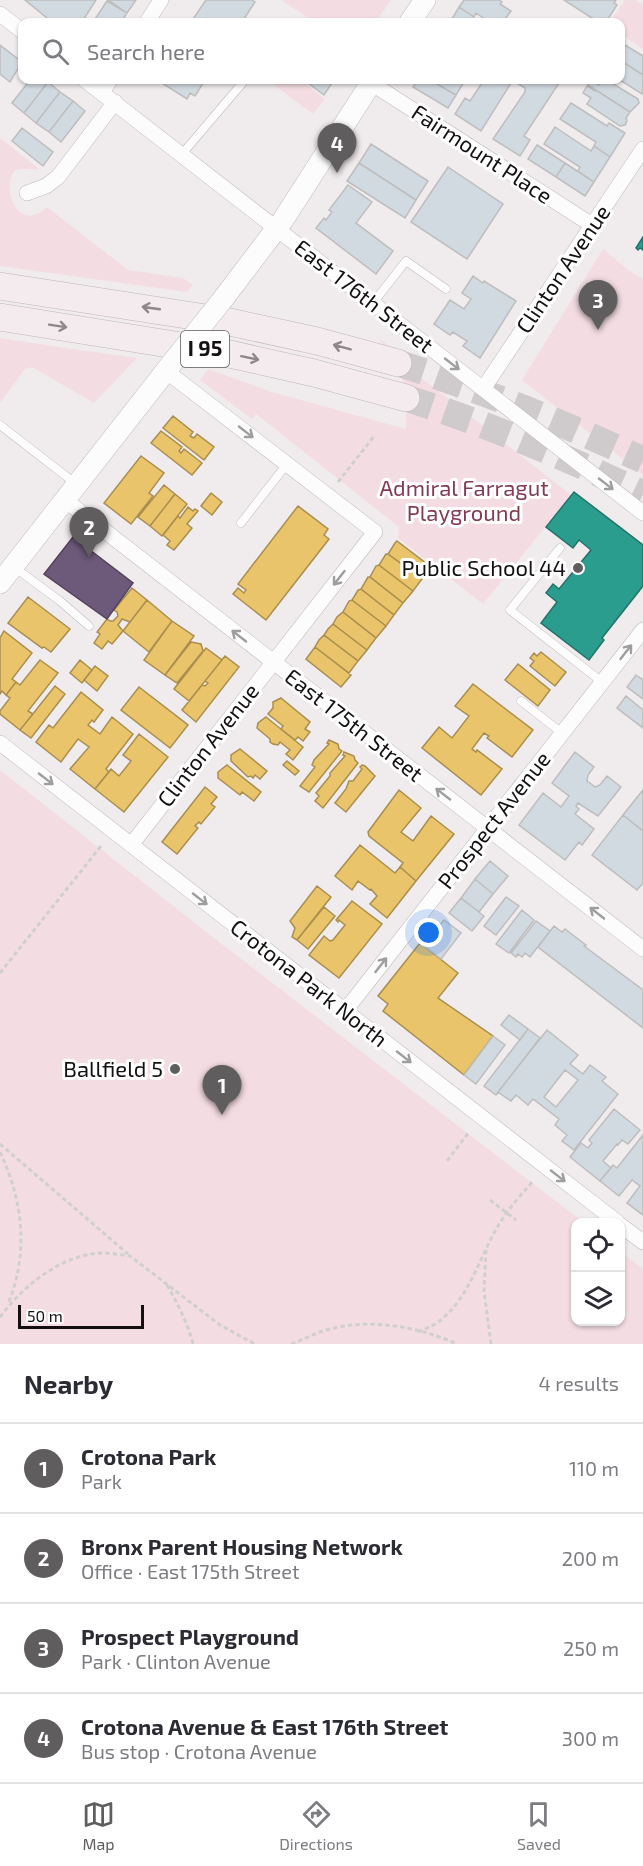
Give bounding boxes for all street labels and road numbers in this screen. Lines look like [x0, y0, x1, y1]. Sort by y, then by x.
street label: Fairmount Place [407, 98, 558, 208]
street label: Clinton Avenue [510, 199, 615, 338]
street label: East 176th Street [290, 233, 439, 357]
road number: I 95 [181, 331, 229, 367]
street label: East 175th Street [280, 662, 429, 786]
street label: Clinton Avenue [151, 678, 263, 811]
street label: Prospect Avenue [432, 746, 555, 893]
street label: Crotona Park North [226, 913, 393, 1052]

